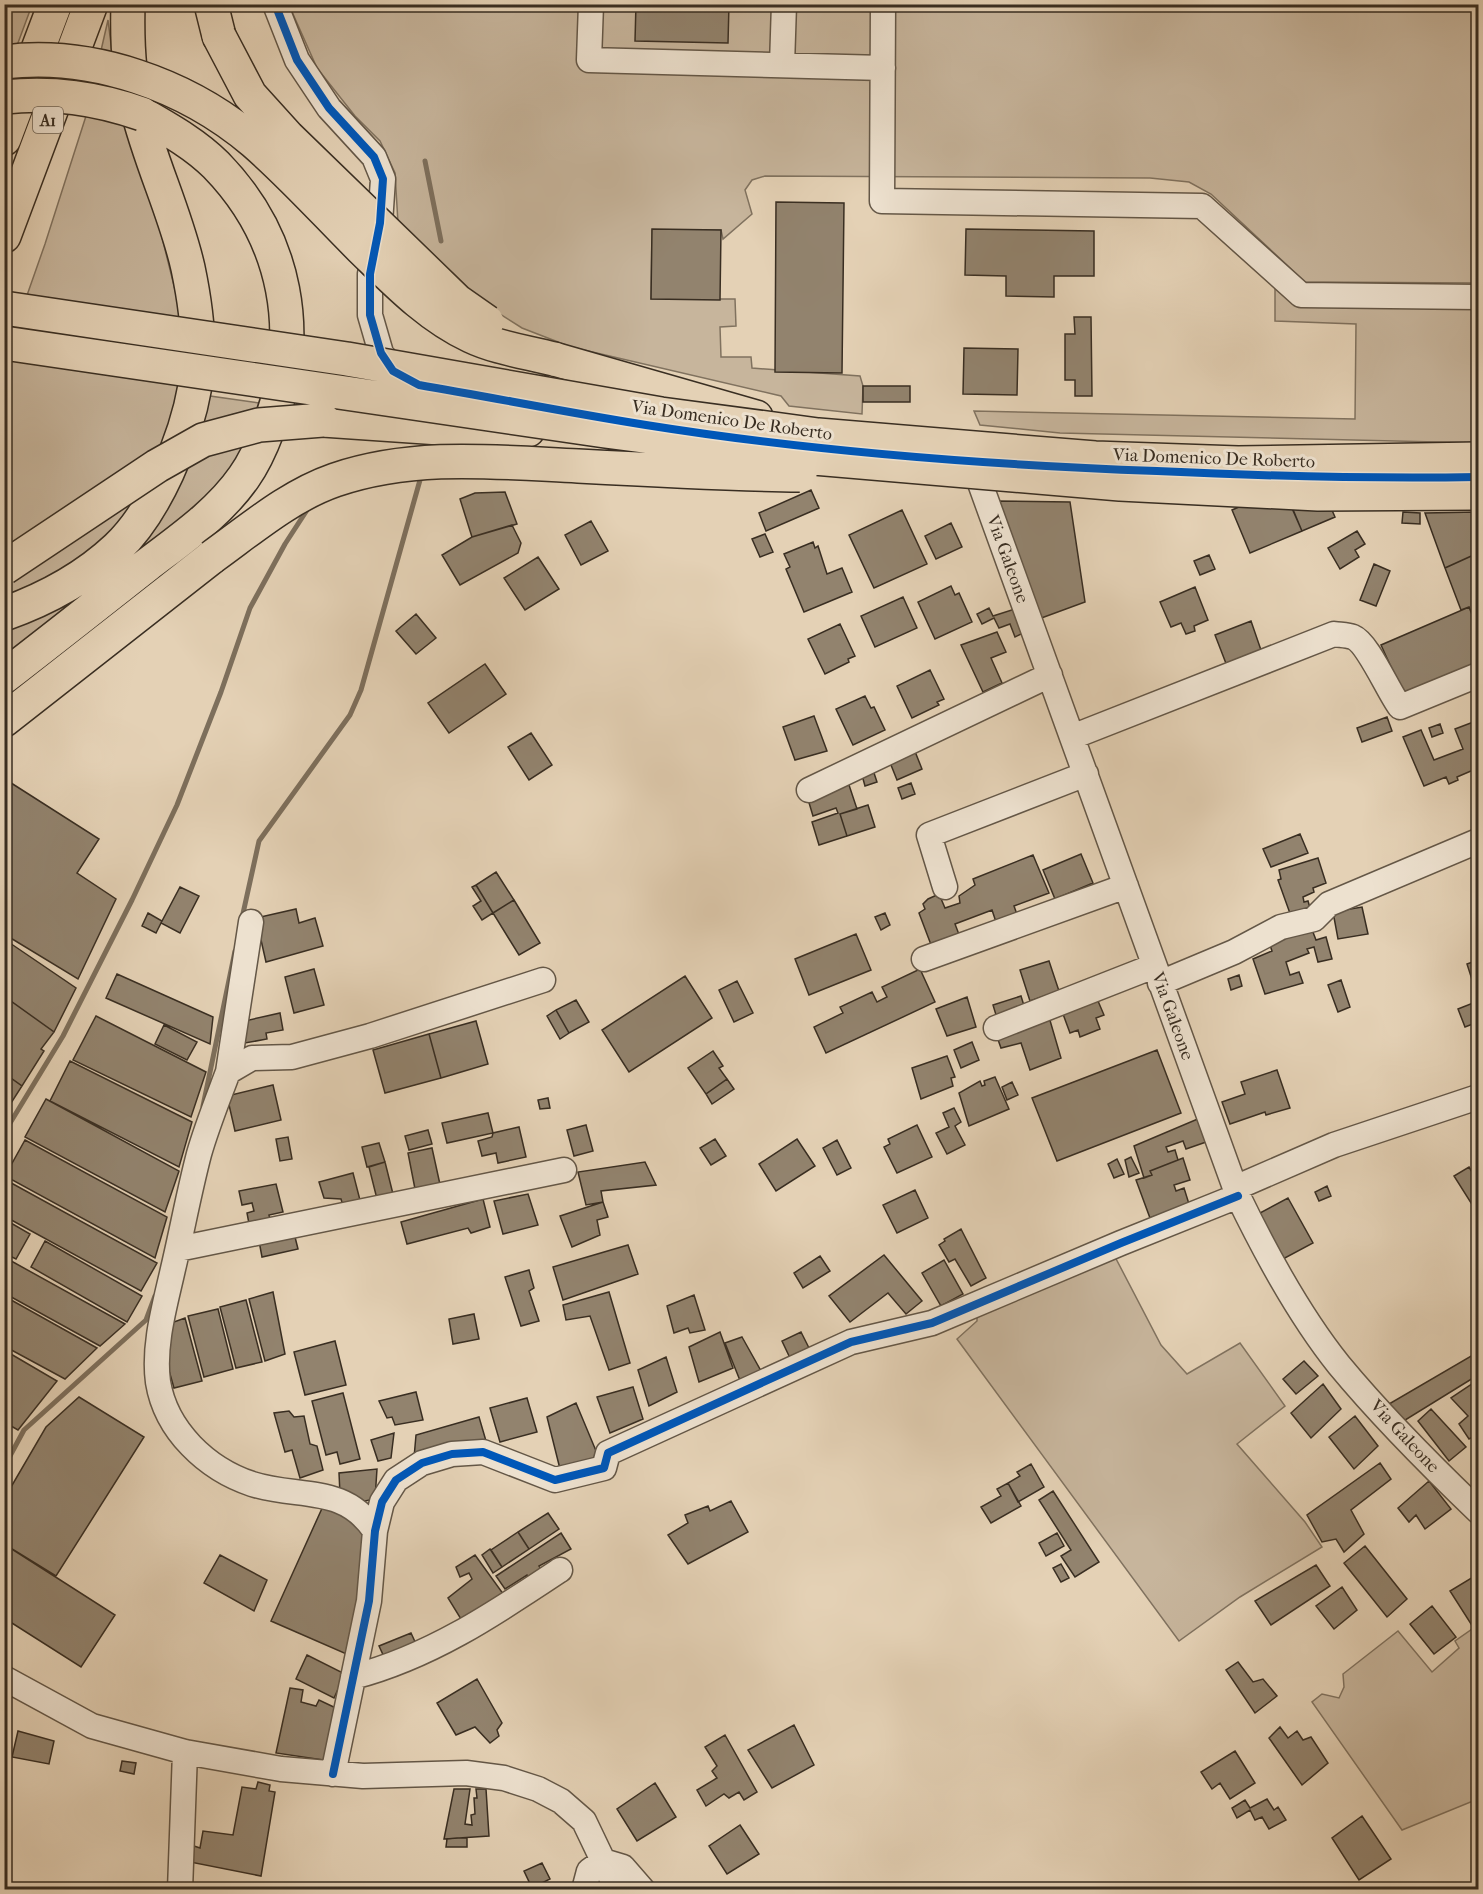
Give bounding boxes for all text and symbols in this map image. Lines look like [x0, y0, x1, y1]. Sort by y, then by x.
road number: A1 [33, 107, 63, 133]
street label: Via Domenico De Roberto [629, 396, 834, 445]
street label: Via Domenico De Roberto [1112, 444, 1315, 473]
street label: Via Galeone [982, 511, 1033, 606]
street label: Via Galeone [1147, 968, 1198, 1063]
street label: Via Galeone [1365, 1395, 1444, 1477]

